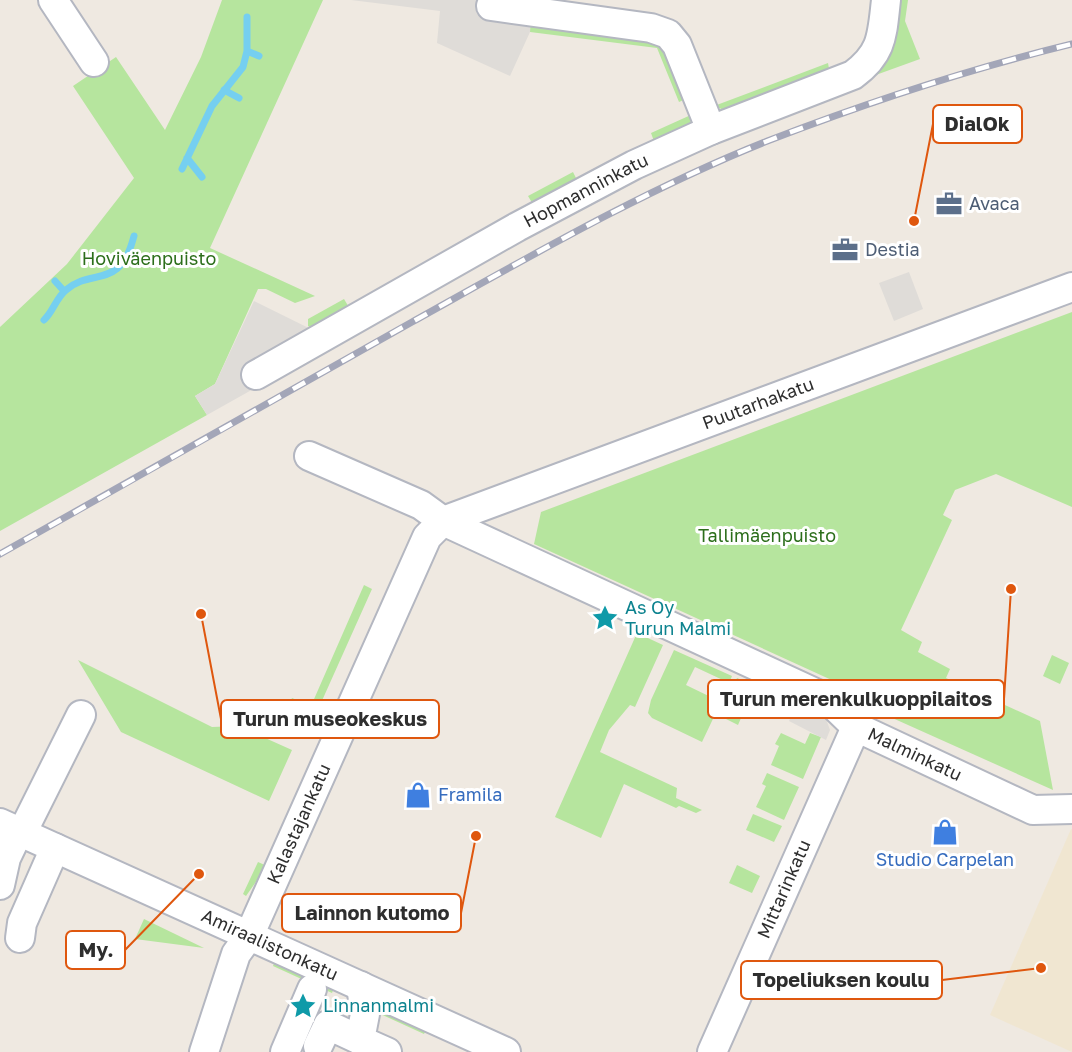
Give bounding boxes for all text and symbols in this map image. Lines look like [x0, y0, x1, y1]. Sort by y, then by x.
callout: DialOk [933, 105, 1022, 143]
text: DialOk [944, 111, 1010, 135]
street label: Hopmanninkatu [519, 148, 651, 232]
office icon: Avaca [934, 189, 964, 219]
place label: Avaca [969, 192, 1020, 214]
office icon: Destia [830, 235, 860, 265]
place label: Destia [865, 238, 920, 260]
park label: Hoviväenpuisto [82, 247, 216, 269]
street label: Puutarhakatu [699, 372, 817, 434]
park label: Tallimäenpuisto [698, 524, 836, 546]
place label: As Oy Turun Malmi [625, 596, 731, 639]
place icon: As Oy Turun Malmi [590, 603, 620, 633]
callout: Turun merenkulkuoppilaitos [708, 680, 1004, 718]
text: Turun merenkulkuoppilaitos [720, 686, 992, 710]
callout: Turun museokeskus [221, 700, 439, 738]
text: Turun museokeskus [233, 706, 427, 730]
street label: Malminkatu [865, 722, 966, 785]
street label: Kalastajankatu [262, 760, 334, 887]
shop icon: Framila [403, 780, 433, 810]
place label: Framila [438, 783, 502, 805]
shop icon: Studio Carpelan [930, 817, 960, 847]
street label: Mittarinkatu [752, 836, 815, 942]
place label: Studio Carpelan [876, 848, 1014, 870]
callout: Lainnon kutomo [282, 894, 461, 932]
text: Lainnon kutomo [295, 900, 449, 924]
street label: Amiraalistonkatu [198, 904, 342, 985]
callout: My. [66, 931, 125, 969]
text: My. [78, 937, 114, 961]
callout: Topeliuksen koulu [741, 961, 942, 999]
text: Topeliuksen koulu [753, 967, 929, 991]
place icon: Linnanmalmi [288, 991, 318, 1021]
place label: Linnanmalmi [323, 994, 434, 1016]

